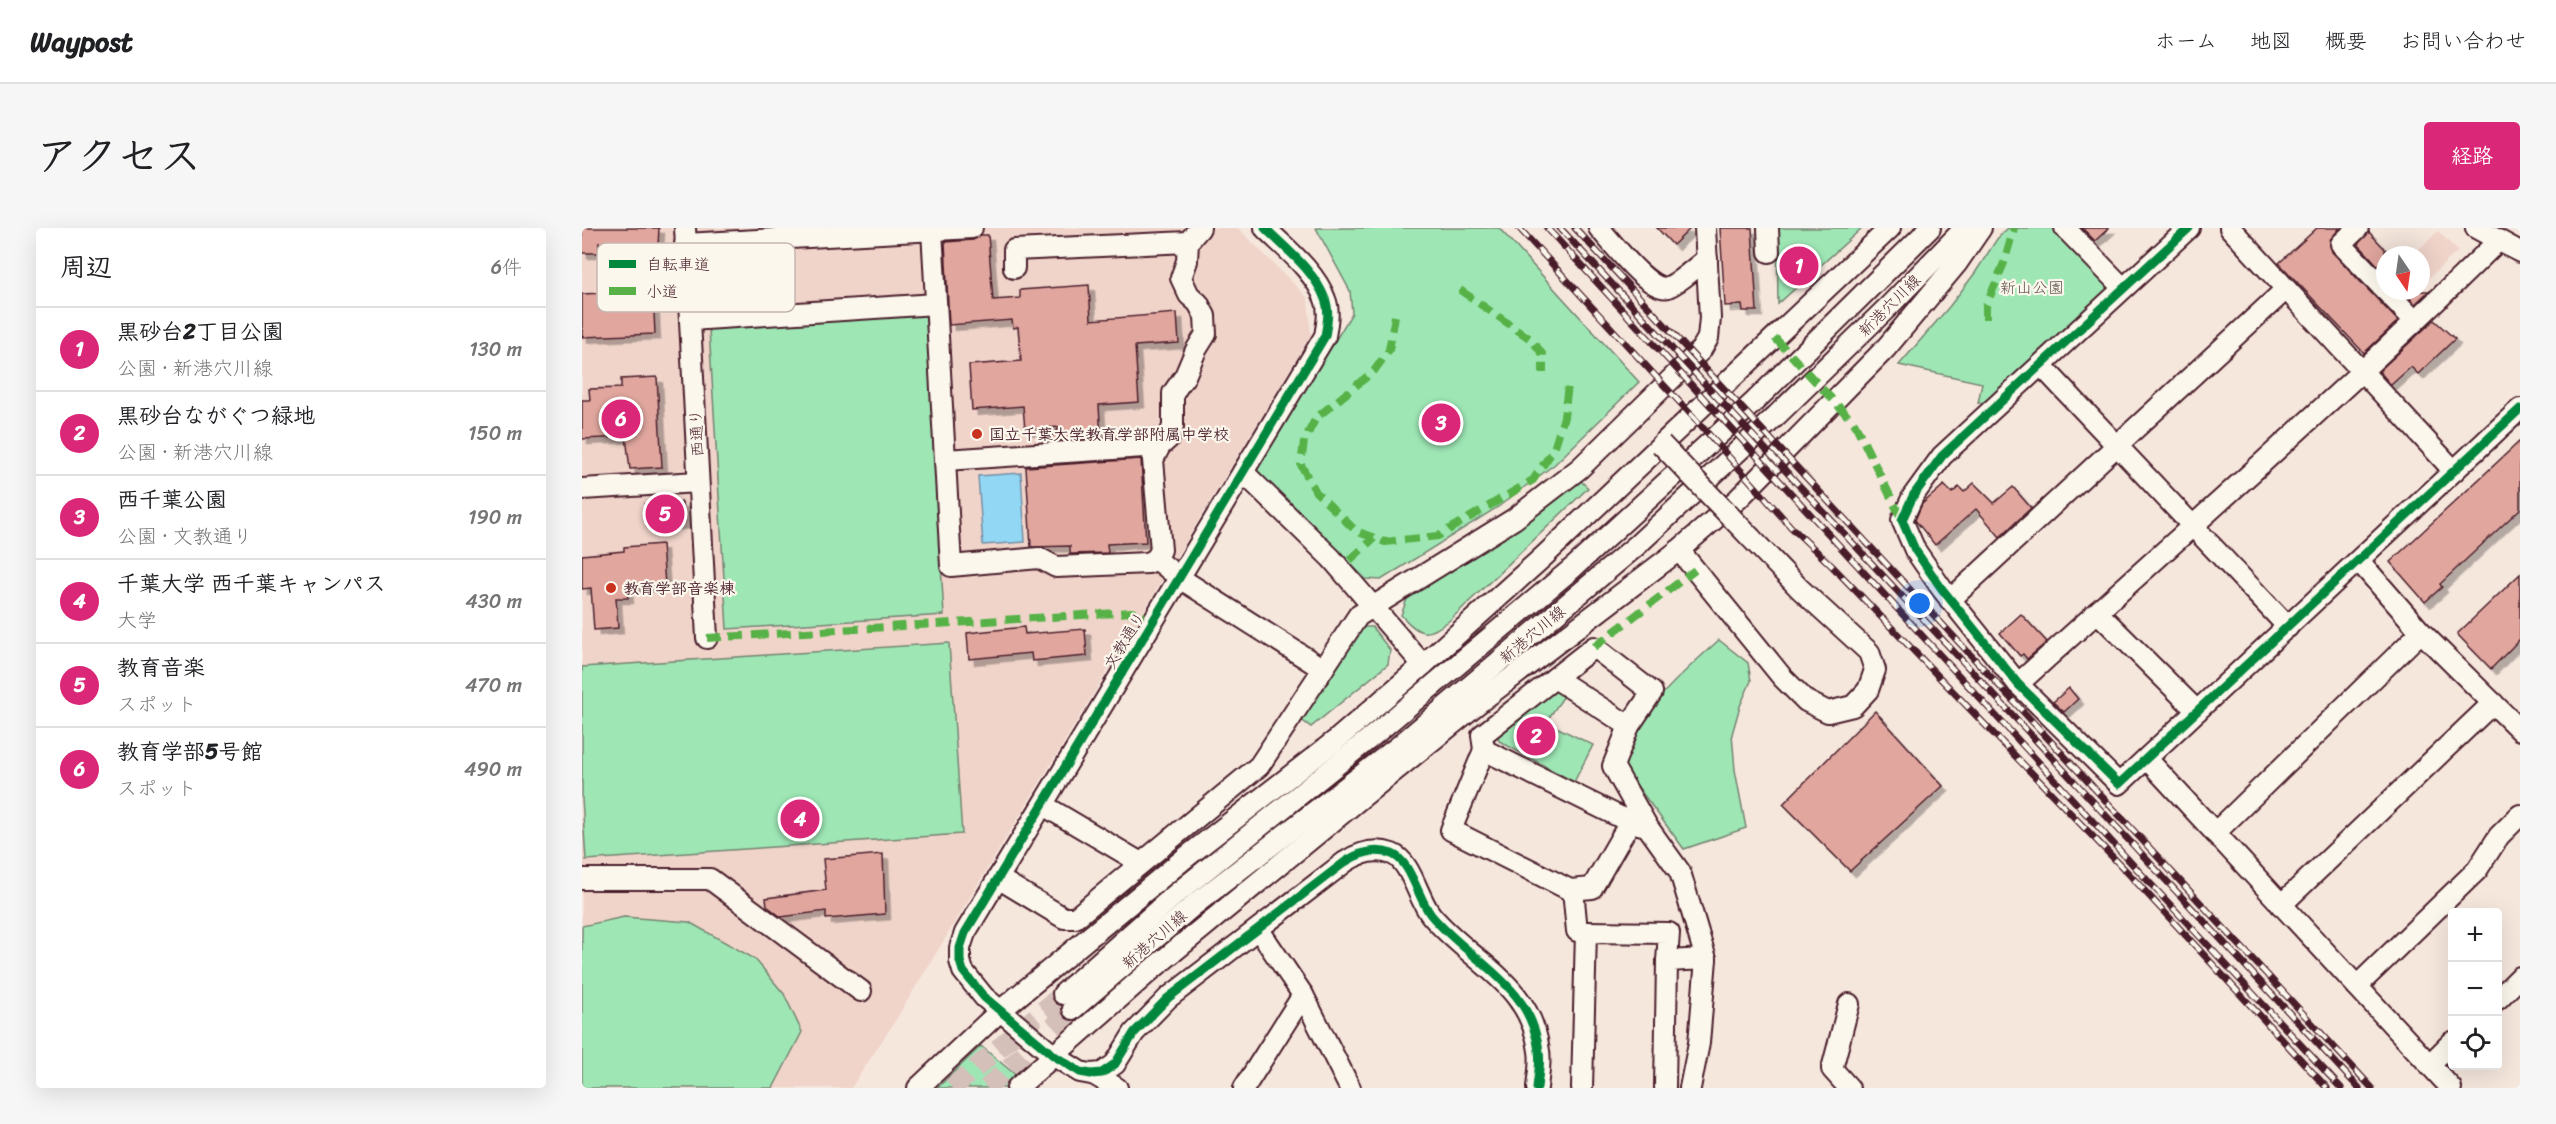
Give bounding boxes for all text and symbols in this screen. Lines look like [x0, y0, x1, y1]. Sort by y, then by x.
text: Waypost [30, 17, 133, 66]
text: ホーム [2155, 22, 2217, 60]
text: 地図 [2250, 22, 2292, 60]
text: 概要 [2325, 22, 2367, 60]
text: お問い合わせ [2400, 22, 2526, 60]
text: アクセス [36, 119, 201, 193]
button: 経路 [2424, 122, 2520, 190]
legend [597, 243, 795, 312]
pin: 1 [1780, 243, 1818, 288]
text: 周辺 [60, 244, 112, 290]
north arrow [2376, 246, 2430, 300]
text: 6件 [491, 250, 522, 285]
text: 自転車道 [646, 250, 710, 279]
street label: 新港穴川線 [1851, 267, 1928, 344]
park label: 新山公園 [2000, 273, 2064, 302]
text: 小道 [646, 277, 678, 306]
text: 黒砂台2丁目公園 [117, 312, 284, 351]
text: 1 [75, 332, 84, 367]
text: 130 m [469, 332, 522, 367]
text: 公園 · 新港穴川線 [117, 351, 273, 386]
text: 黒砂台ながぐつ緑地 [117, 396, 315, 435]
pin: 6 [602, 396, 640, 441]
pin: 3 [1422, 400, 1460, 446]
street label: 西通り [681, 408, 712, 458]
text: 2 [74, 416, 85, 451]
text: 150 m [468, 416, 522, 451]
place label: 国立千葉大学教育学部附属中学校 [989, 420, 1229, 449]
marker: 国立千葉大学教育学部附属中学校 [970, 427, 984, 441]
text: 公園 · 新港穴川線 [117, 435, 273, 470]
text: 西千葉公園 [117, 480, 227, 519]
pin: 5 [646, 492, 685, 536]
text: 3 [74, 500, 85, 535]
text: 190 m [468, 500, 522, 535]
text: 公園 · 文教通り [117, 519, 253, 554]
text: 千葉大学 西千葉キャンパス [117, 564, 386, 603]
place label: 教育学部音楽棟 [623, 574, 736, 603]
marker: 教育学部音楽棟 [604, 581, 618, 595]
text: 4 [73, 584, 86, 619]
text: 430 m [465, 584, 522, 619]
your location [1905, 589, 1934, 618]
street label: 新港穴川線 [1492, 598, 1572, 671]
text: 大学 [117, 603, 157, 638]
street label: 文教通り [1096, 605, 1153, 675]
text: 教育音楽 [117, 648, 205, 687]
text: 5 [73, 668, 86, 703]
text: 470 m [465, 668, 522, 703]
text: スポット [117, 687, 197, 722]
pin: 2 [1516, 714, 1556, 758]
text: 教育学部5号館 [117, 732, 262, 771]
text: 6 [74, 752, 85, 787]
text: 490 m [464, 752, 522, 787]
text: スポット [117, 771, 197, 806]
pin: 4 [780, 796, 820, 842]
street label: 新港穴川線 [1115, 902, 1194, 977]
map controls [2448, 908, 2502, 1070]
button: + [2448, 908, 2502, 962]
button: − [2448, 962, 2502, 1016]
button: locate [2448, 1016, 2502, 1070]

